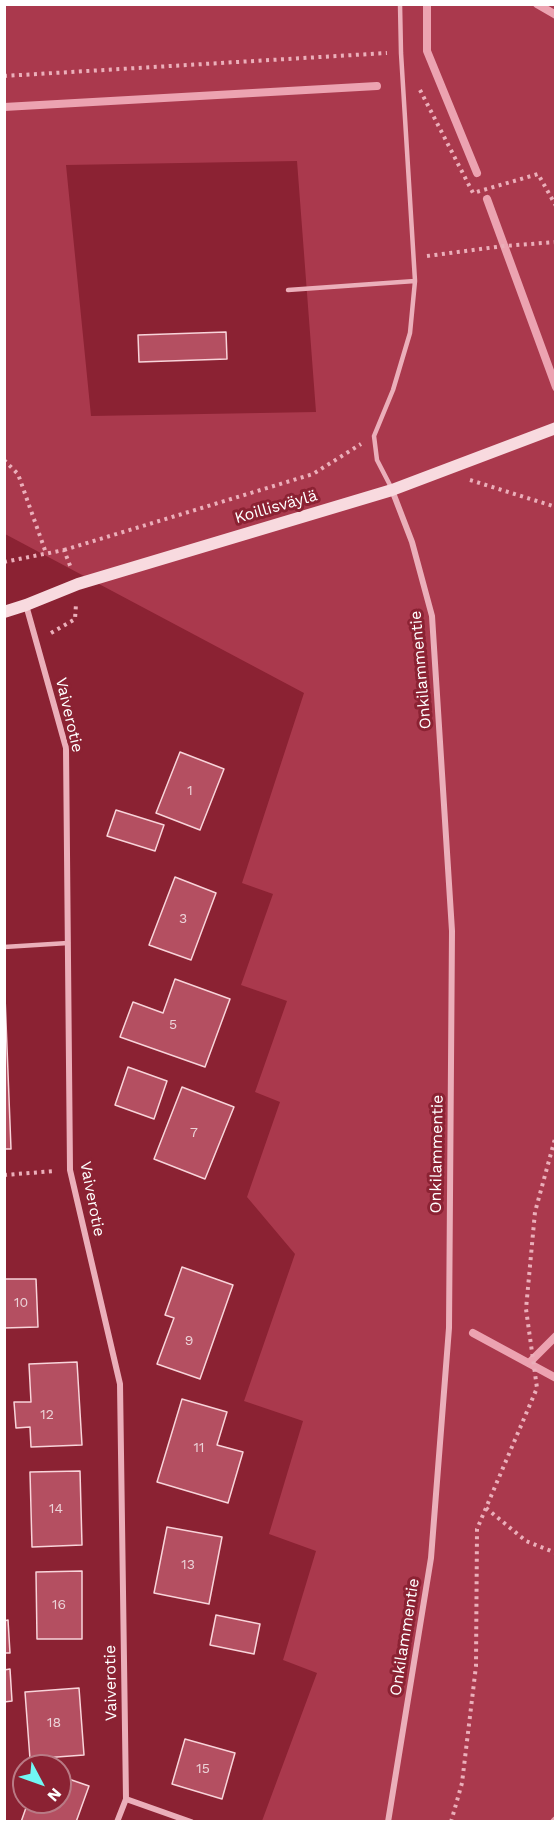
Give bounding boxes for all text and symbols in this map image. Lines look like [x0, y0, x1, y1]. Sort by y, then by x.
street label: Koillisväylä [233, 486, 319, 528]
street label: Onkilammentie [406, 610, 436, 730]
street label: Vaiverotie [51, 676, 87, 754]
house number: 1 [187, 783, 193, 799]
house number: 3 [179, 911, 187, 927]
house number: 5 [169, 1017, 177, 1033]
street label: Onkilammentie [426, 1094, 448, 1214]
house number: 7 [190, 1125, 198, 1141]
street label: Vaiverotie [75, 1160, 109, 1238]
house number: 10 [14, 1295, 28, 1311]
house number: 9 [185, 1333, 193, 1349]
house number: 12 [40, 1407, 54, 1423]
house number: 11 [194, 1440, 204, 1456]
house number: 14 [49, 1501, 63, 1517]
house number: 13 [181, 1557, 195, 1573]
street label: Onkilammentie [386, 1577, 424, 1697]
house number: 16 [52, 1597, 66, 1613]
street label: Vaiverotie [101, 1645, 121, 1721]
house number: 18 [47, 1715, 61, 1731]
north arrow [12, 1754, 72, 1814]
house number: 15 [196, 1761, 210, 1777]
text: N [43, 1784, 66, 1806]

